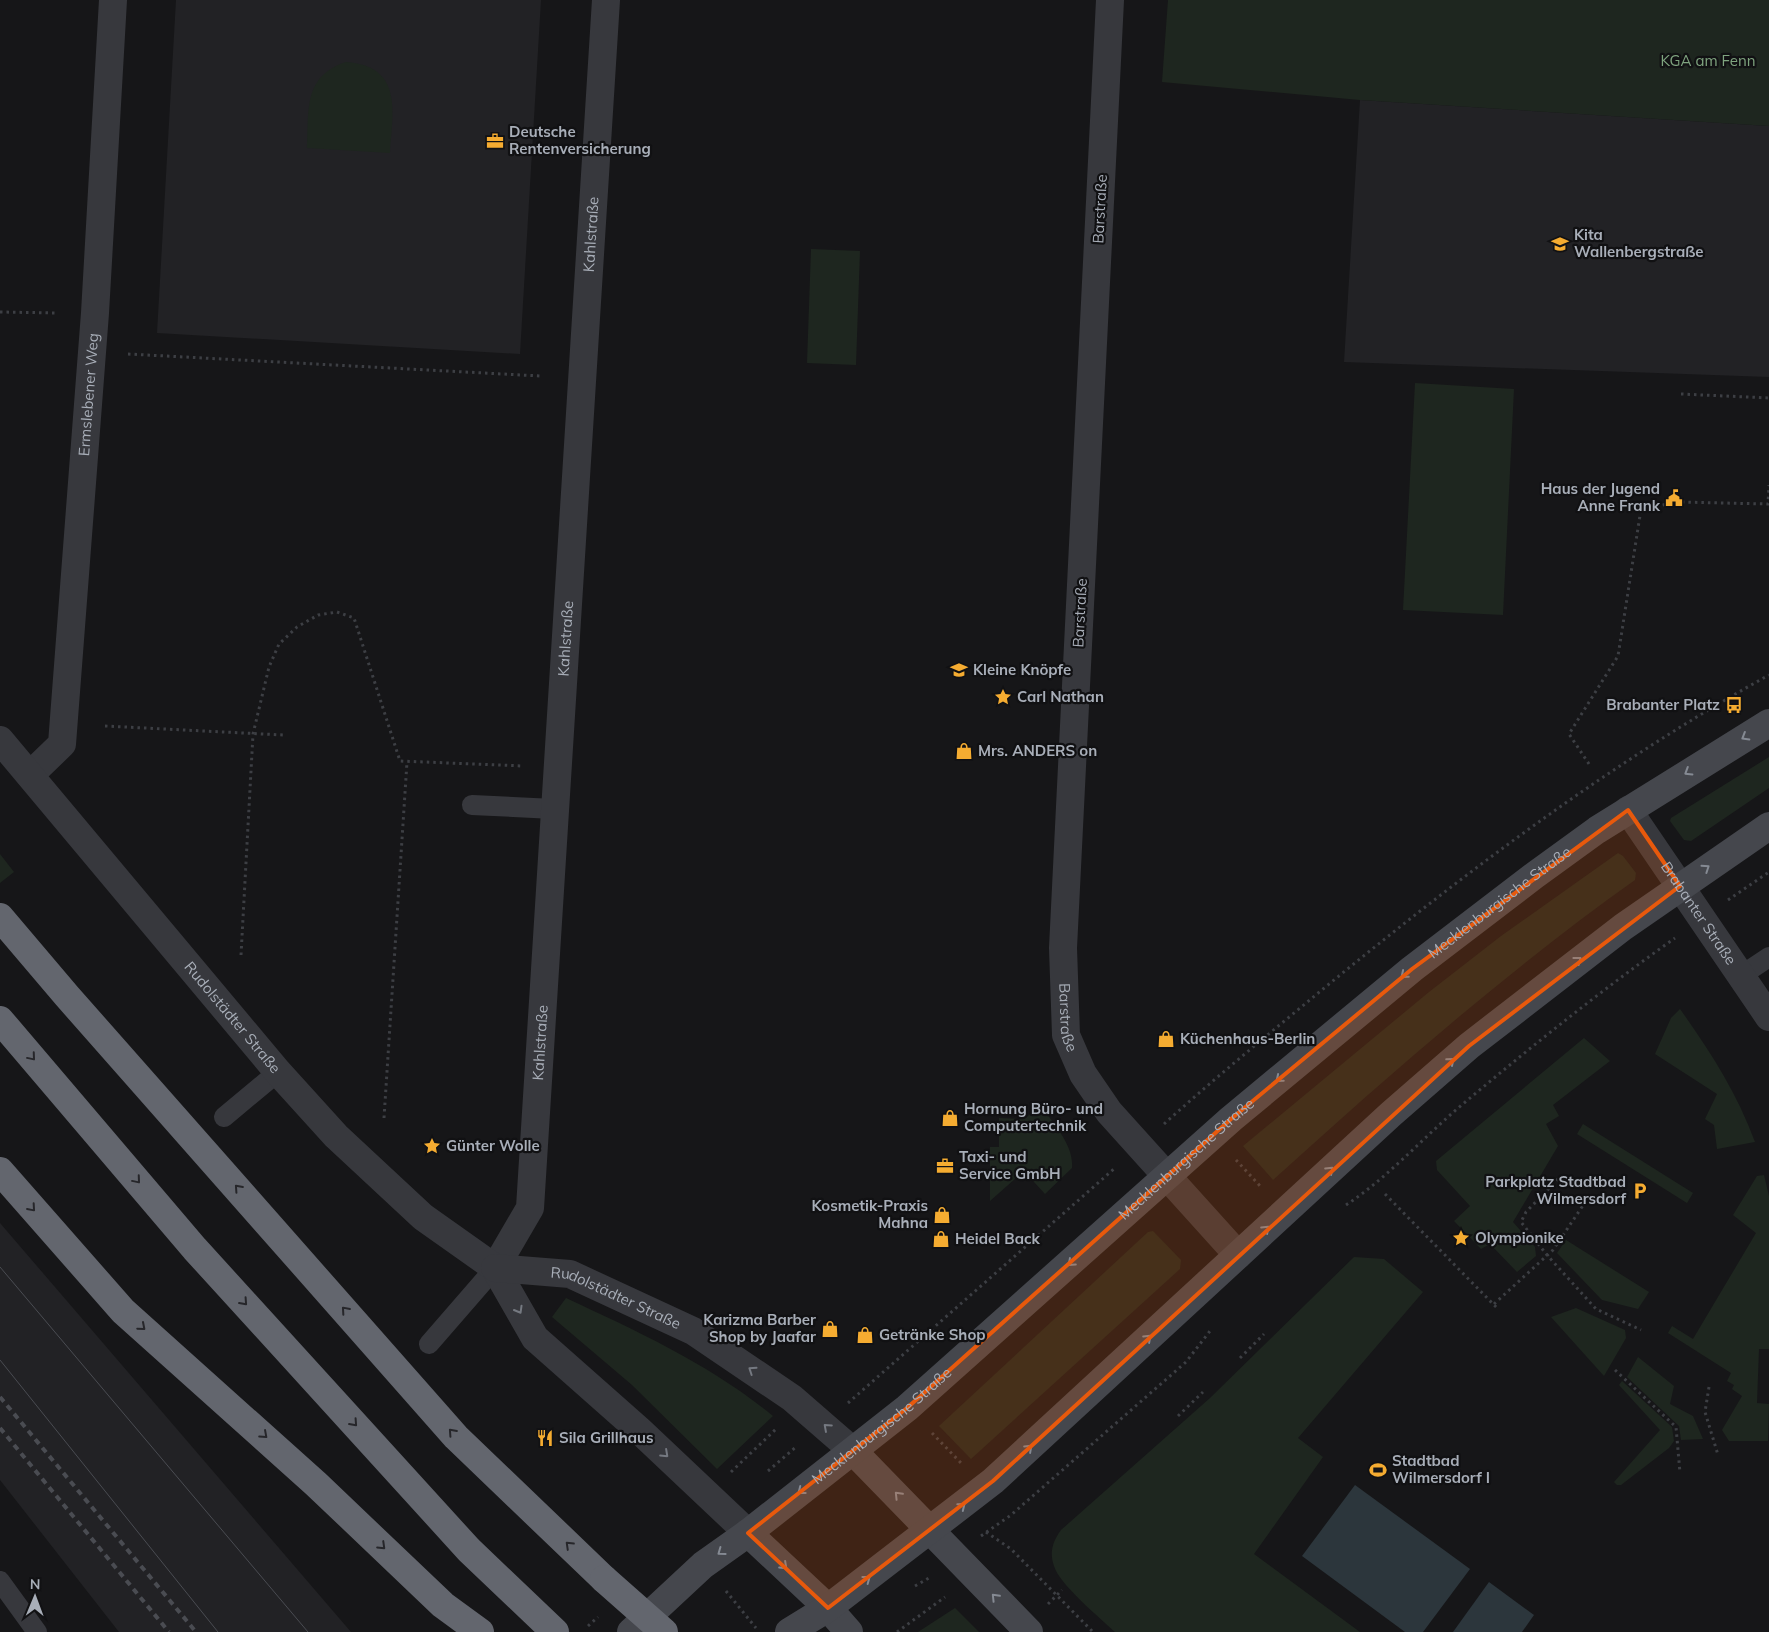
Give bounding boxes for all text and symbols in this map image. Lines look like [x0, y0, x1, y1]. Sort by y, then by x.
park label: KGA am Fenn [1661, 51, 1755, 70]
place label: Deutsche Rentenversicherung [509, 122, 651, 158]
office icon: Deutsche Rentenversicherung [485, 131, 505, 151]
street label: Barstraße [1088, 174, 1111, 244]
street label: Kahlstraße [579, 196, 603, 273]
place label: Kita Wallenbergstraße [1574, 225, 1704, 261]
school or university icon: Kita Wallenbergstraße [1550, 234, 1570, 254]
street label: Ermslebener Weg [74, 332, 102, 457]
place label: Haus der Jugend Anne Frank [1541, 479, 1661, 515]
public building icon: Haus der Jugend Anne Frank [1664, 488, 1684, 508]
street label: Barstraße [1068, 578, 1091, 648]
street label: Kahlstraße [553, 600, 577, 677]
school or university icon: Kleine Knöpfe [949, 660, 969, 680]
place label: Kleine Knöpfe [973, 660, 1071, 679]
place icon: Carl Nathan [993, 687, 1013, 707]
place label: Carl Nathan [1017, 687, 1104, 706]
place label: Brabanter Platz [1606, 695, 1720, 714]
bus stop icon: Brabanter Platz [1724, 695, 1744, 715]
one-way arrow [1741, 731, 1750, 741]
shop icon: Mrs. ANDERS on [954, 741, 974, 761]
place label: Mrs. ANDERS on [978, 741, 1097, 760]
one-way arrow [1685, 766, 1694, 775]
street label: Mecklenburgische Straße [1424, 842, 1575, 962]
street label: Brabanter Straße [1657, 858, 1741, 968]
one-way arrow [1700, 865, 1709, 874]
street label: Rudolstädter Straße [180, 957, 285, 1077]
one-way arrow [1572, 958, 1581, 966]
one-way arrow [1401, 969, 1410, 978]
street label: Barstraße [1055, 983, 1082, 1055]
street label: Kahlstraße [528, 1004, 552, 1081]
shop icon: Küchenhaus-Berlin [1156, 1029, 1176, 1049]
place label: Küchenhaus-Berlin [1180, 1029, 1315, 1048]
one-way arrow [26, 1051, 35, 1060]
one-way arrow [1446, 1058, 1455, 1067]
one-way arrow [1276, 1073, 1285, 1081]
street label: Mecklenburgische Straße [1114, 1094, 1258, 1224]
place label: Hornung Büro- und Computertechnik [964, 1099, 1103, 1135]
shop icon: Hornung Büro- und Computertechnik [940, 1108, 960, 1128]
place icon: Günter Wolle [422, 1136, 442, 1156]
place label: Günter Wolle [446, 1136, 540, 1155]
place label: Taxi- und Service GmbH [959, 1147, 1061, 1183]
office icon: Taxi- und Service GmbH [935, 1156, 955, 1176]
one-way arrow [1324, 1167, 1333, 1176]
place label: Parkplatz Stadtbad Wilmersdorf [1485, 1172, 1626, 1208]
one-way arrow [131, 1175, 140, 1184]
parking icon: Parkplatz Stadtbad Wilmersdorf [1630, 1181, 1650, 1201]
one-way arrow [234, 1184, 243, 1193]
place label: Kosmetik-Praxis Mahna [811, 1196, 928, 1232]
one-way arrow [26, 1202, 35, 1211]
shop icon: Kosmetik-Praxis Mahna [932, 1205, 952, 1225]
one-way arrow [1260, 1226, 1269, 1235]
place icon: Olympionike [1451, 1228, 1471, 1248]
place label: Olympionike [1475, 1228, 1564, 1247]
shop icon: Heidel Back [931, 1229, 951, 1249]
place label: Heidel Back [955, 1229, 1041, 1248]
one-way arrow [1068, 1257, 1077, 1266]
street label: Rudolstädter Straße [550, 1262, 684, 1333]
one-way arrow [238, 1297, 247, 1306]
one-way arrow [513, 1305, 523, 1314]
one-way arrow [342, 1306, 351, 1315]
place label: Karizma Barber Shop by Jaafar [703, 1310, 816, 1346]
shop icon: Karizma Barber Shop by Jaafar [820, 1319, 840, 1339]
one-way arrow [137, 1322, 146, 1331]
shop icon: Getränke Shop [855, 1325, 875, 1345]
place label: Getränke Shop [879, 1325, 986, 1344]
one-way arrow [1143, 1335, 1152, 1344]
street label: Mecklenburgische Straße [808, 1363, 955, 1488]
one-way arrow [748, 1367, 757, 1376]
one-way arrow [348, 1417, 357, 1426]
one-way arrow [824, 1424, 833, 1433]
one-way arrow [449, 1428, 458, 1437]
restaurant icon: Sila Grillhaus [535, 1428, 555, 1448]
place label: Sila Grillhaus [559, 1428, 653, 1447]
one-way arrow [258, 1430, 267, 1439]
one-way arrow [1023, 1445, 1032, 1454]
one-way arrow [659, 1448, 668, 1457]
place label: Stadtbad Wilmersdorf I [1392, 1451, 1490, 1487]
sports icon: Stadtbad Wilmersdorf I [1368, 1460, 1388, 1480]
one-way arrow [798, 1486, 807, 1494]
one-way arrow [894, 1492, 903, 1501]
one-way arrow [956, 1503, 965, 1511]
one-way arrow [377, 1541, 386, 1550]
one-way arrow [565, 1542, 574, 1551]
one-way arrow [718, 1547, 727, 1555]
one-way arrow [779, 1560, 788, 1569]
north arrow [10, 1572, 60, 1622]
text: N [30, 1575, 41, 1593]
one-way arrow [861, 1576, 871, 1585]
one-way arrow [992, 1593, 1001, 1602]

